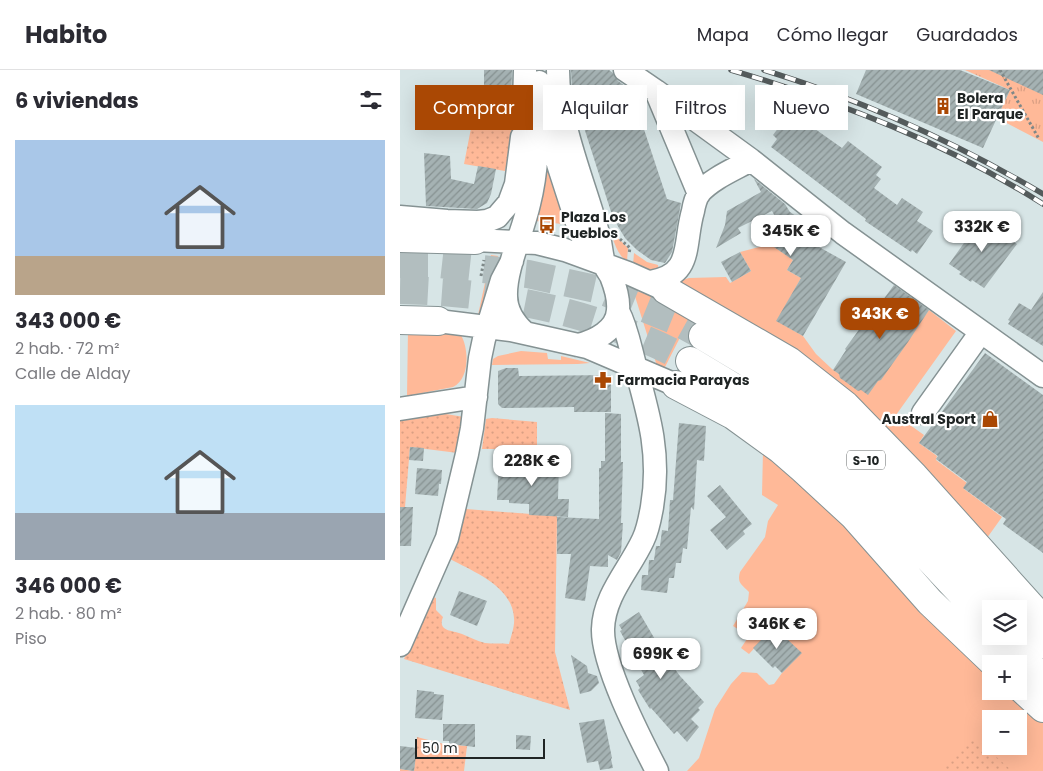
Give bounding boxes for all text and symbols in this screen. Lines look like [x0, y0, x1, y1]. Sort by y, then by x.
text: Habito [25, 18, 107, 51]
text: Mapa [697, 22, 749, 47]
text: Cómo llegar [777, 22, 888, 47]
text: Guardados [916, 22, 1018, 47]
chip: Comprar [415, 85, 533, 130]
chip: Alquilar [543, 85, 647, 130]
chip: Filtros [657, 85, 745, 130]
chip: Nuevo [755, 85, 848, 130]
text: 6 viviendas [15, 86, 139, 115]
icon: filters [357, 86, 385, 114]
place label: Bolera El Parque [957, 88, 1024, 124]
building icon: Bolera El Parque [933, 96, 953, 116]
icon: home [155, 172, 245, 262]
place label: Plaza Los Pueblos [561, 207, 626, 243]
pin: 332K € [941, 210, 1023, 253]
pin: 345K € [750, 214, 832, 257]
bus stop icon: Plaza Los Pueblos [537, 215, 557, 235]
text: 332K € [954, 215, 1010, 238]
text: 345K € [762, 219, 820, 242]
pin: 343K € [839, 298, 921, 340]
text: 343K € [851, 302, 909, 325]
text: 343 000 € [15, 306, 121, 335]
text: 2 hab. · 72 m² [15, 337, 120, 360]
text: Calle de Alday [15, 362, 131, 385]
pharmacy icon: Farmacia Parayas [593, 370, 613, 390]
place label: Farmacia Parayas [617, 370, 750, 390]
place label: Austral Sport [881, 409, 976, 429]
shop icon: Austral Sport [980, 409, 1000, 429]
icon: home [155, 437, 245, 527]
pin: 228K € [491, 444, 573, 487]
text: 228K € [504, 449, 560, 472]
road number: S-10 [847, 450, 885, 470]
text: 346 000 € [15, 571, 122, 600]
map controls [982, 600, 1027, 755]
button: layers [982, 600, 1027, 645]
text: 2 hab. · 80 m² [15, 602, 122, 625]
pin: 346K € [736, 608, 818, 650]
text: 346K € [748, 612, 806, 635]
text: Piso [15, 627, 47, 650]
pin: 699K € [620, 638, 702, 680]
text: 699K € [632, 642, 690, 665]
button: + [982, 655, 1027, 700]
button: − [982, 710, 1027, 755]
scale bar [415, 736, 545, 759]
text: 50 m [422, 738, 458, 758]

